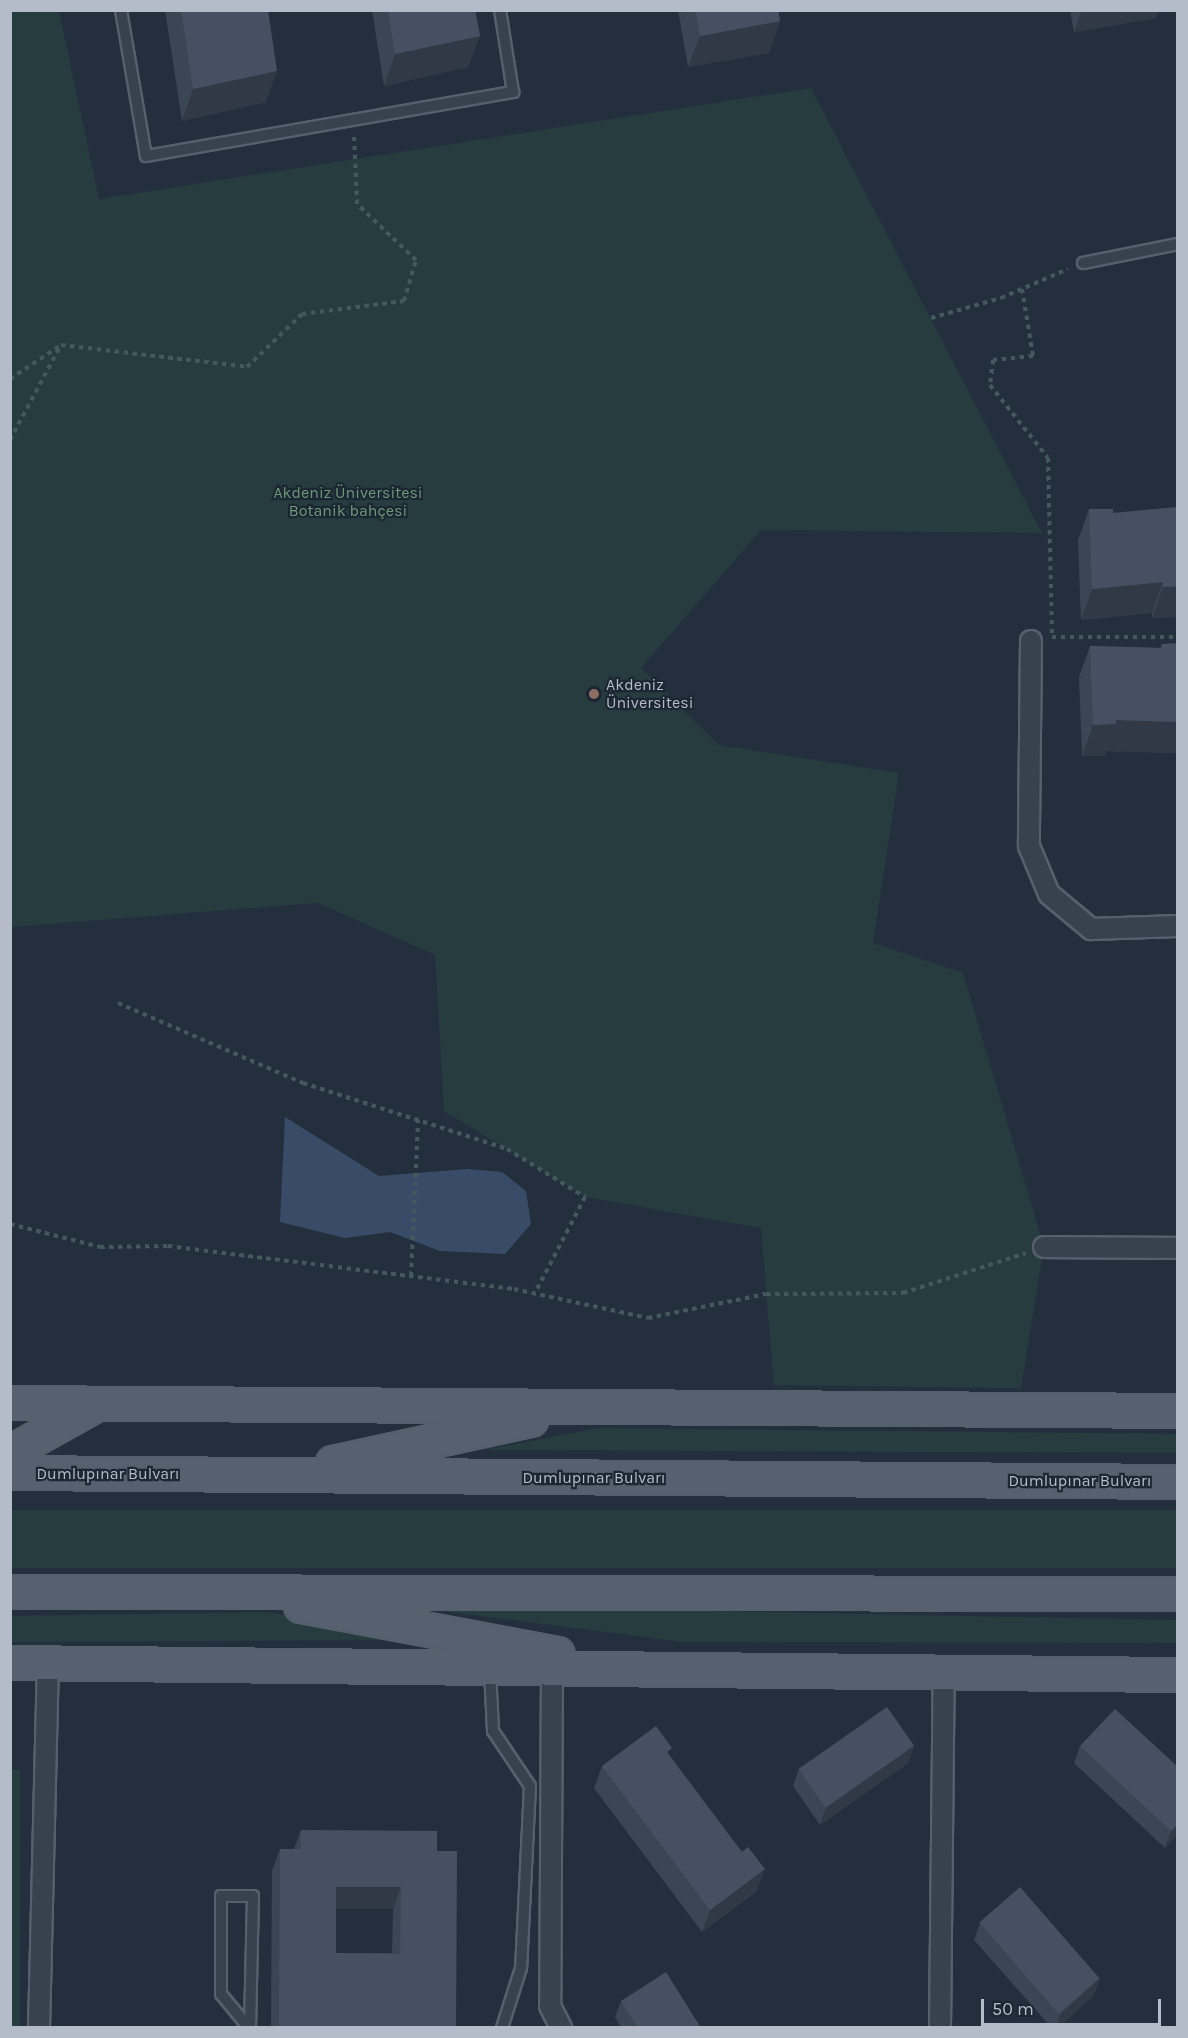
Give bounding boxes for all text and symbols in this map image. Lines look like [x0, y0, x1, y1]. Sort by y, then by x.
park label: Akdeniz Üniversitesi Botanik bahçesi [273, 483, 423, 521]
place label: Akdeniz Üniversitesi [606, 675, 693, 713]
marker: Akdeniz Üniversitesi [587, 687, 601, 701]
street label: Dumlupınar Bulvarı [36, 1464, 180, 1484]
street label: Dumlupınar Bulvarı [522, 1468, 666, 1488]
street label: Dumlupınar Bulvarı [1008, 1471, 1152, 1491]
scale bar [984, 1987, 1164, 2025]
text: 50 m [992, 1998, 1034, 2020]

